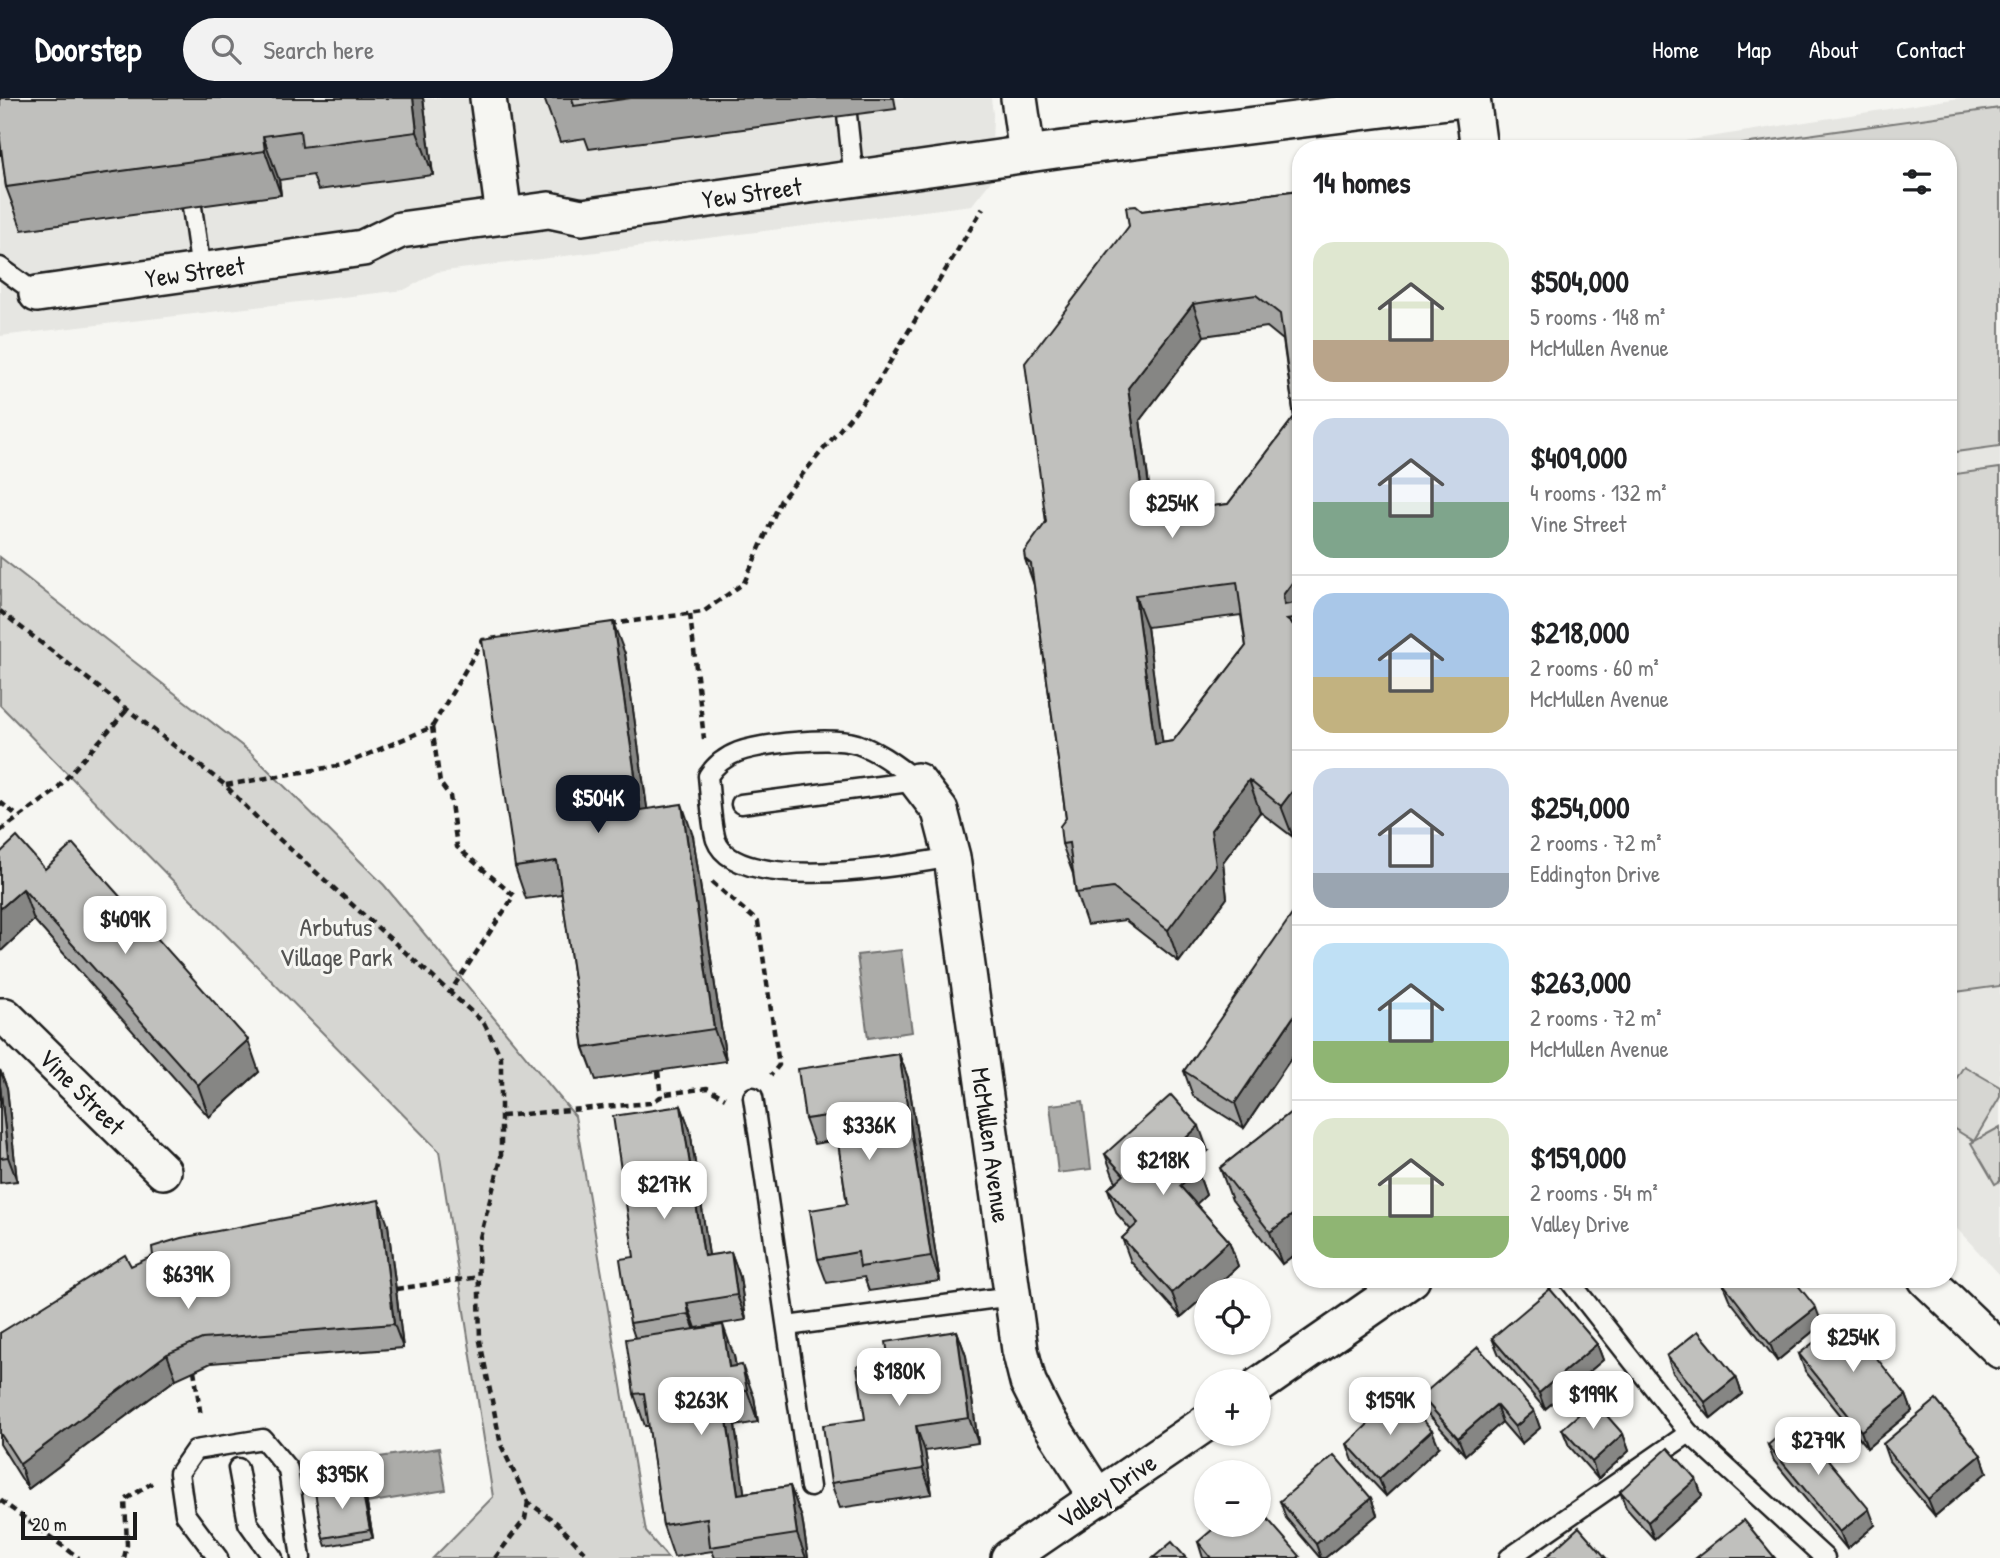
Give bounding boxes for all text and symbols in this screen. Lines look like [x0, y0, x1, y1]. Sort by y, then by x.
search box [183, 18, 673, 81]
text: Doorstep [35, 27, 141, 71]
icon: search [207, 30, 245, 68]
text: Search here [263, 32, 374, 67]
text: Home [1652, 33, 1699, 65]
text: Map [1737, 33, 1771, 65]
text: About [1809, 33, 1858, 65]
text: Contact [1896, 33, 1965, 65]
text: 14 homes [1313, 162, 1411, 202]
icon: filters [1898, 163, 1936, 201]
street label: Yew Street [700, 168, 805, 217]
street label: Yew Street [143, 247, 248, 296]
text: $504,000 [1530, 261, 1629, 301]
icon: home [1369, 270, 1453, 354]
text: 5 rooms · 148 m² [1530, 301, 1665, 332]
text: McMullen Avenue [1530, 332, 1669, 363]
text: $409,000 [1530, 437, 1627, 477]
icon: home [1369, 446, 1453, 530]
text: 4 rooms · 132 m² [1530, 477, 1667, 508]
pin: $254K [1123, 480, 1221, 540]
text: $254K [1146, 487, 1198, 518]
text: Vine Street [1530, 508, 1626, 539]
text: $218,000 [1530, 612, 1630, 652]
icon: home [1369, 621, 1453, 705]
text: 2 rooms · 60 m² [1530, 652, 1659, 683]
text: McMullen Avenue [1530, 683, 1669, 714]
pin: $504K [549, 776, 647, 835]
text: $504K [572, 782, 624, 813]
text: $254,000 [1530, 787, 1630, 827]
icon: home [1369, 796, 1453, 880]
text: 2 rooms · 72 m² [1530, 827, 1662, 858]
text: Eddington Drive [1530, 858, 1660, 889]
pin: $409K [76, 896, 174, 956]
text: $409K [99, 903, 151, 934]
park label: Arbutus Village Park [279, 909, 393, 974]
text: $263,000 [1530, 962, 1631, 1002]
icon: home [1369, 971, 1453, 1055]
text: 2 rooms · 72 m² [1530, 1002, 1662, 1033]
text: McMullen Avenue [1530, 1033, 1669, 1064]
street label: Vine Street [31, 1041, 134, 1143]
street label: McMullen Avenue [963, 1065, 1020, 1225]
pin: $336K [820, 1102, 918, 1162]
text: $336K [842, 1109, 896, 1140]
text: $159,000 [1530, 1137, 1626, 1177]
pin: $218K [1114, 1138, 1212, 1197]
text: $218K [1137, 1144, 1189, 1175]
icon: home [1369, 1146, 1453, 1230]
pin: $217K [615, 1162, 713, 1221]
text: $217K [637, 1168, 691, 1199]
text: 2 rooms · 54 m² [1530, 1177, 1658, 1208]
text: Valley Drive [1530, 1208, 1629, 1239]
pin: $639K [139, 1252, 237, 1311]
text: $639K [162, 1258, 214, 1289]
map controls [1194, 1278, 1271, 1537]
button: locate [1194, 1278, 1271, 1355]
pin: $254K [1804, 1314, 1902, 1374]
text: $254K [1827, 1321, 1879, 1352]
pin: $180K [850, 1348, 948, 1408]
text: $180K [873, 1355, 925, 1386]
button: + [1194, 1369, 1271, 1446]
pin: $199K [1544, 1372, 1642, 1431]
pin: $263K [652, 1378, 750, 1437]
pin: $159K [1341, 1378, 1439, 1437]
text: $199K [1569, 1378, 1617, 1409]
text: $263K [674, 1384, 728, 1415]
text: $159K [1365, 1384, 1415, 1415]
pin: $279K [1769, 1418, 1867, 1477]
text: $279K [1791, 1424, 1845, 1455]
street label: Valley Drive [1050, 1445, 1163, 1536]
pin: $395K [293, 1452, 391, 1511]
text: $395K [316, 1458, 368, 1489]
button: − [1194, 1460, 1271, 1537]
scale bar [21, 1509, 136, 1541]
text: 20 m [32, 1511, 67, 1537]

